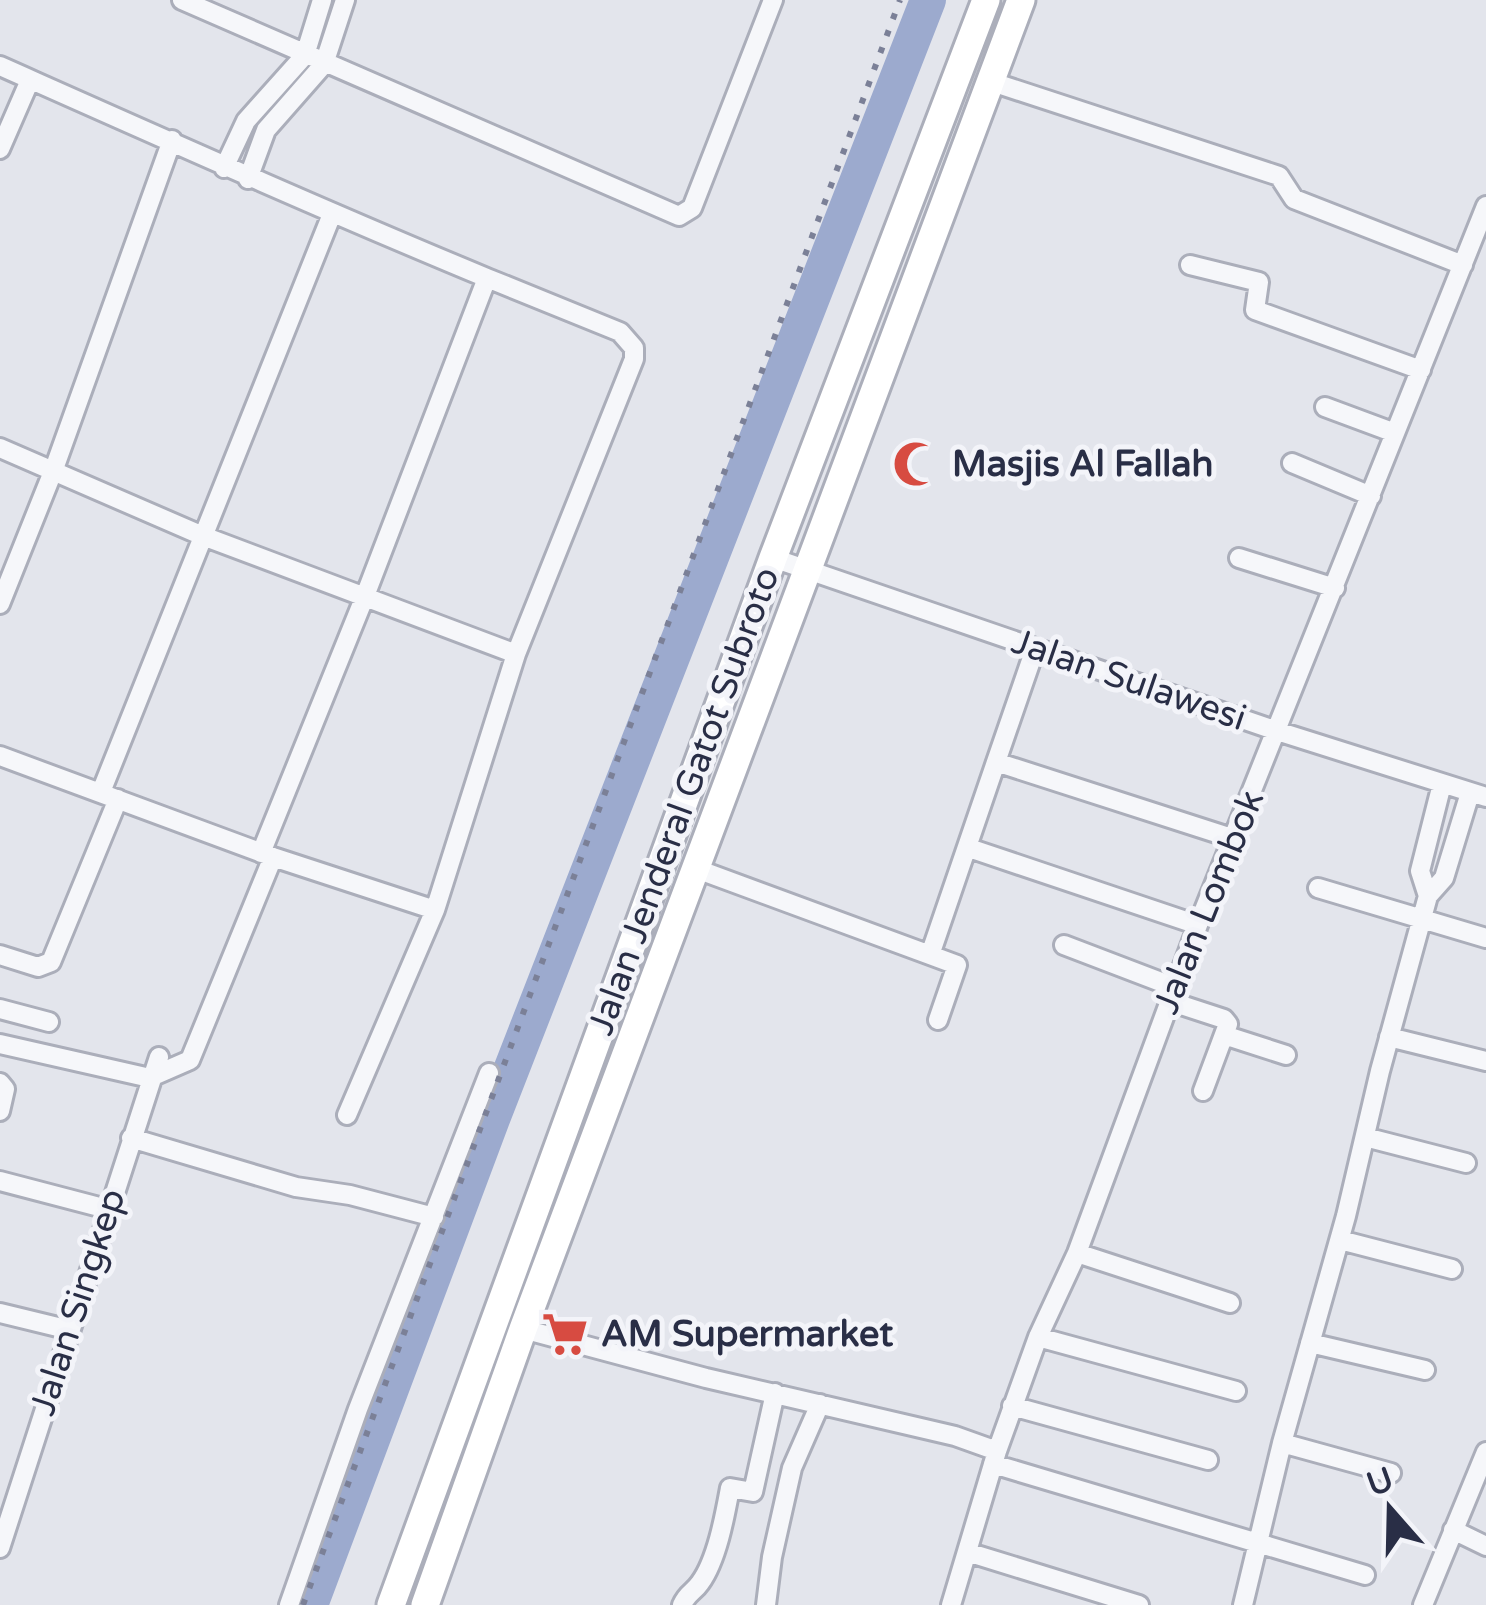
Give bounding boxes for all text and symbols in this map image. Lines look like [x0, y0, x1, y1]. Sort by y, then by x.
mosque icon: Masjis Al Fallah [891, 439, 941, 489]
place label: Masjis Al Fallah [952, 443, 1213, 486]
street label: Jalan Jenderal Gatot Subroto [579, 561, 789, 1041]
street label: Jalan Sulawesi [1006, 620, 1252, 740]
street label: Jalan Lombok [1145, 784, 1273, 1020]
street label: Jalan Singkep [21, 1183, 135, 1421]
supermarket icon: AM Supermarket [540, 1309, 590, 1359]
place label: AM Supermarket [601, 1313, 893, 1356]
north arrow [1330, 1449, 1450, 1569]
text: U [1362, 1460, 1399, 1505]

